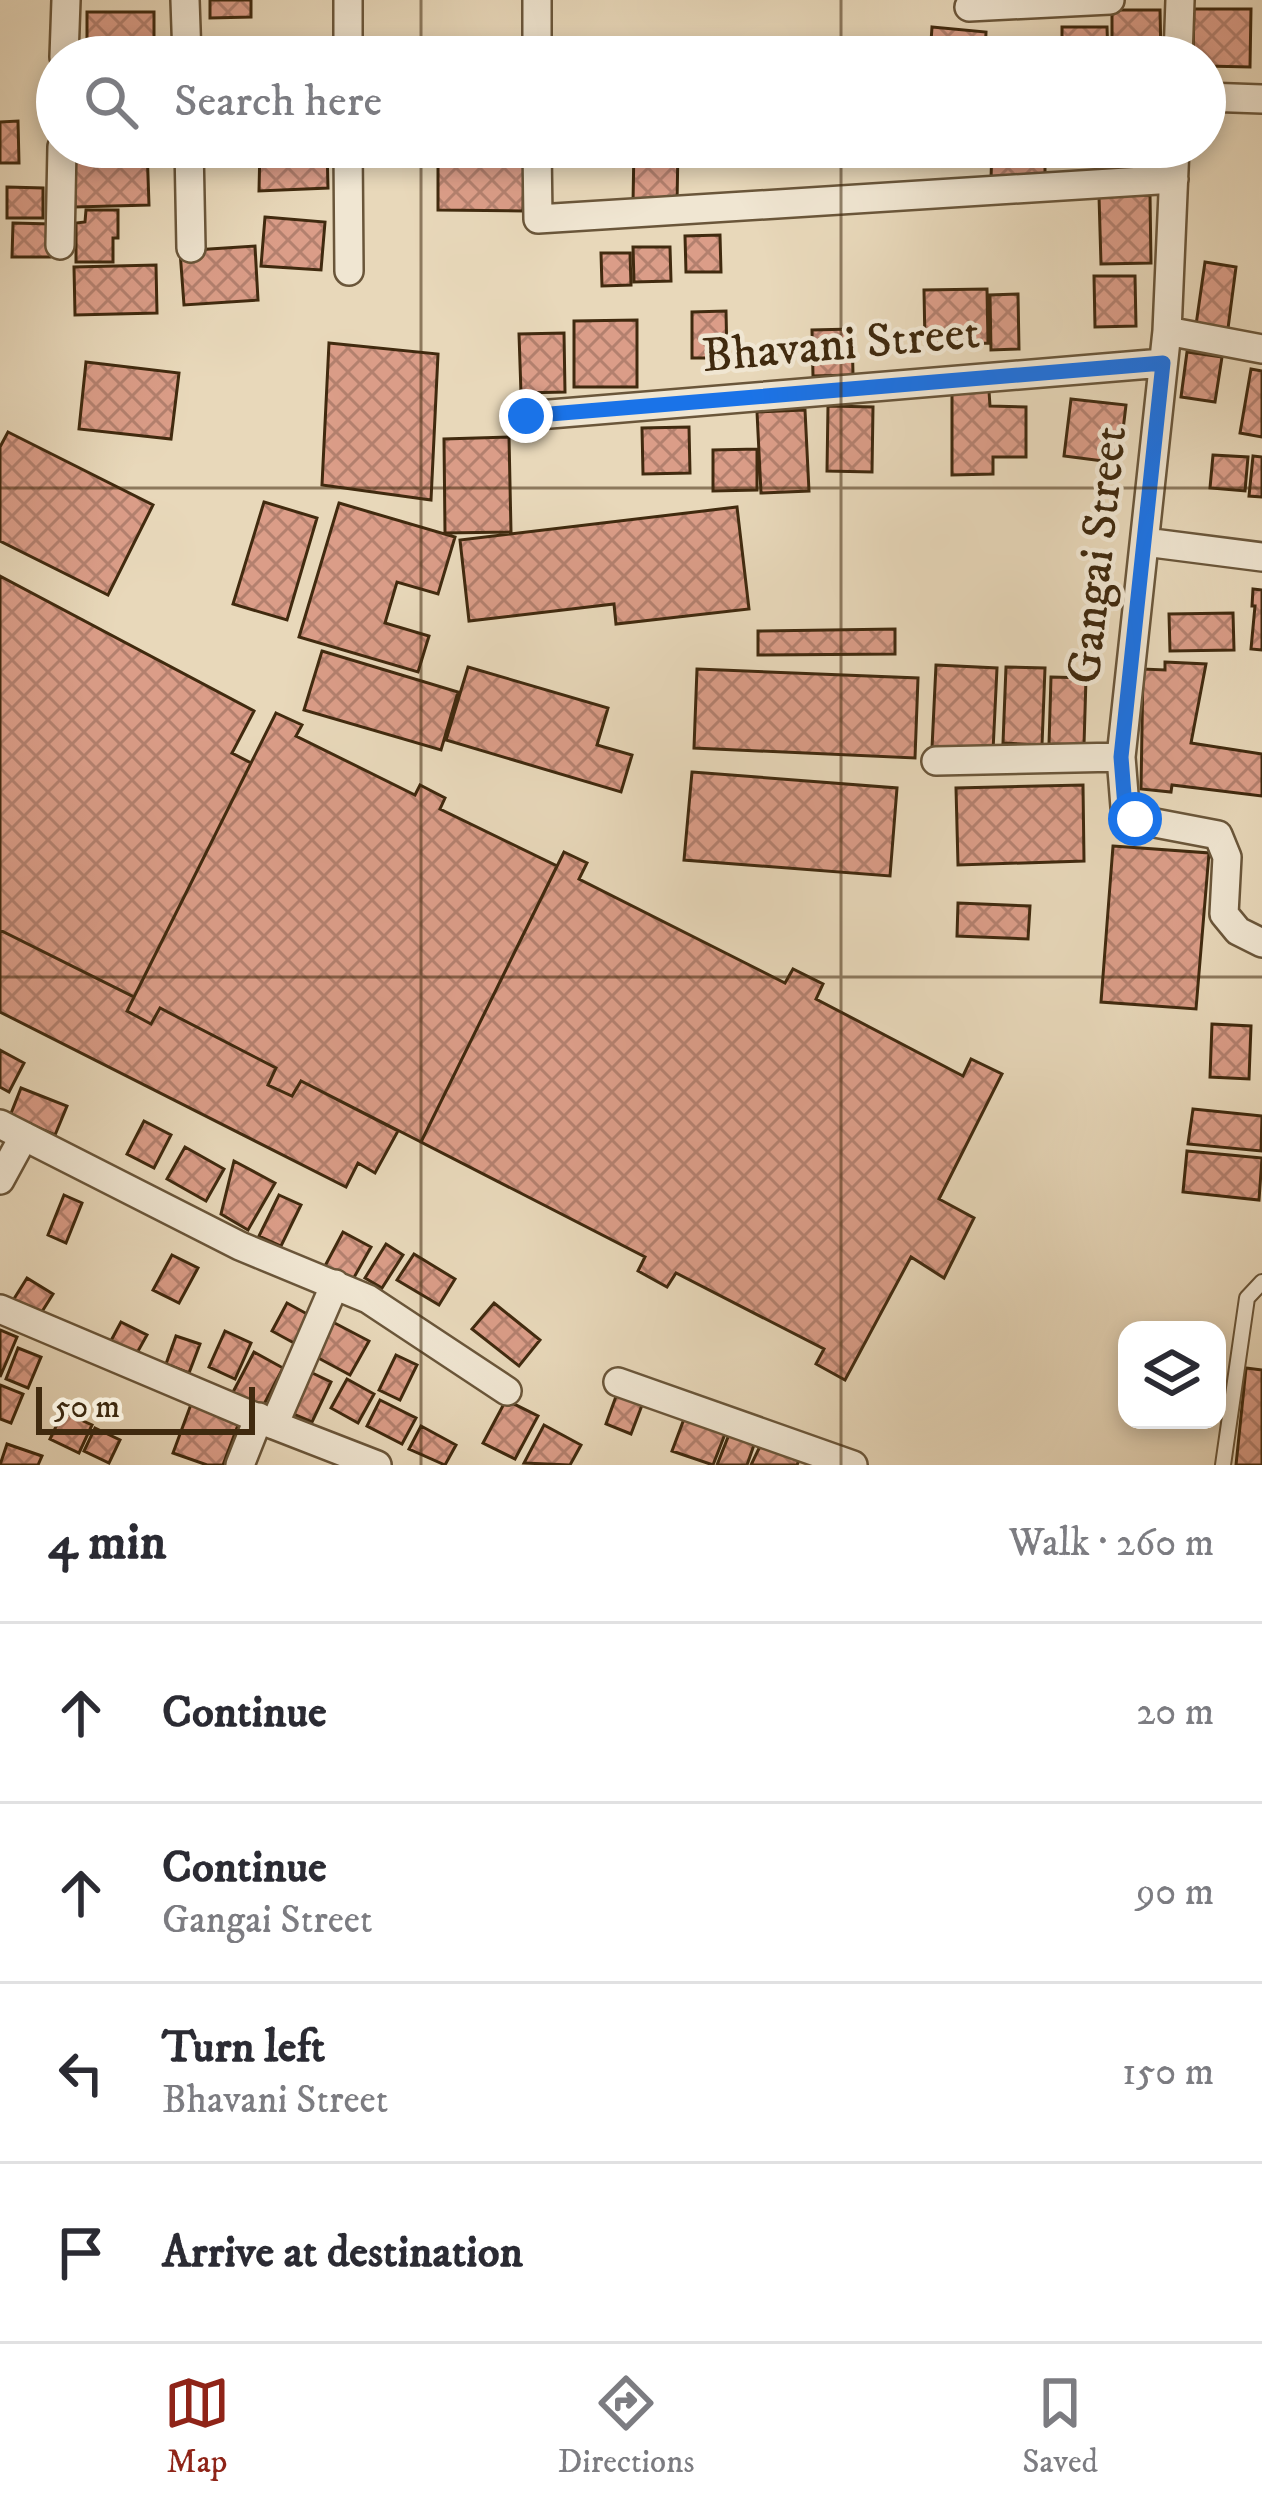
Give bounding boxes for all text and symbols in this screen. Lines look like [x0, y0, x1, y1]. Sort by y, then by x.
search box [36, 36, 1226, 168]
icon: search [78, 69, 144, 135]
text: Search here [174, 74, 382, 130]
street label: Bhavani Street [700, 303, 982, 387]
route end [499, 389, 553, 443]
street label: Gangai Street [1055, 423, 1141, 687]
route start [1108, 792, 1162, 846]
map controls [1118, 1321, 1226, 1429]
button: layers [1118, 1321, 1226, 1429]
scale bar [36, 1381, 255, 1434]
text: 50 m [54, 1387, 120, 1428]
text: 4 min [48, 1511, 166, 1575]
text: Walk · 260 m [1009, 1519, 1214, 1568]
icon: ahead [48, 1680, 114, 1746]
text: Continue [162, 1685, 327, 1741]
text: 20 m [1136, 1688, 1214, 1737]
text: Continue [162, 1840, 327, 1896]
icon: ahead [48, 1860, 114, 1926]
text: 90 m [1136, 1868, 1214, 1917]
text: Gangai Street [162, 1896, 372, 1945]
text: Turn left [162, 2020, 325, 2076]
icon: left [48, 2040, 114, 2106]
text: 150 m [1122, 2048, 1214, 2097]
text: Bhavani Street [162, 2076, 388, 2125]
icon: arrive [48, 2220, 114, 2286]
text: Arrive at destination [162, 2225, 523, 2281]
tab: Map [164, 2370, 230, 2483]
tab: Directions [558, 2370, 694, 2483]
tab: Saved [1022, 2370, 1098, 2483]

